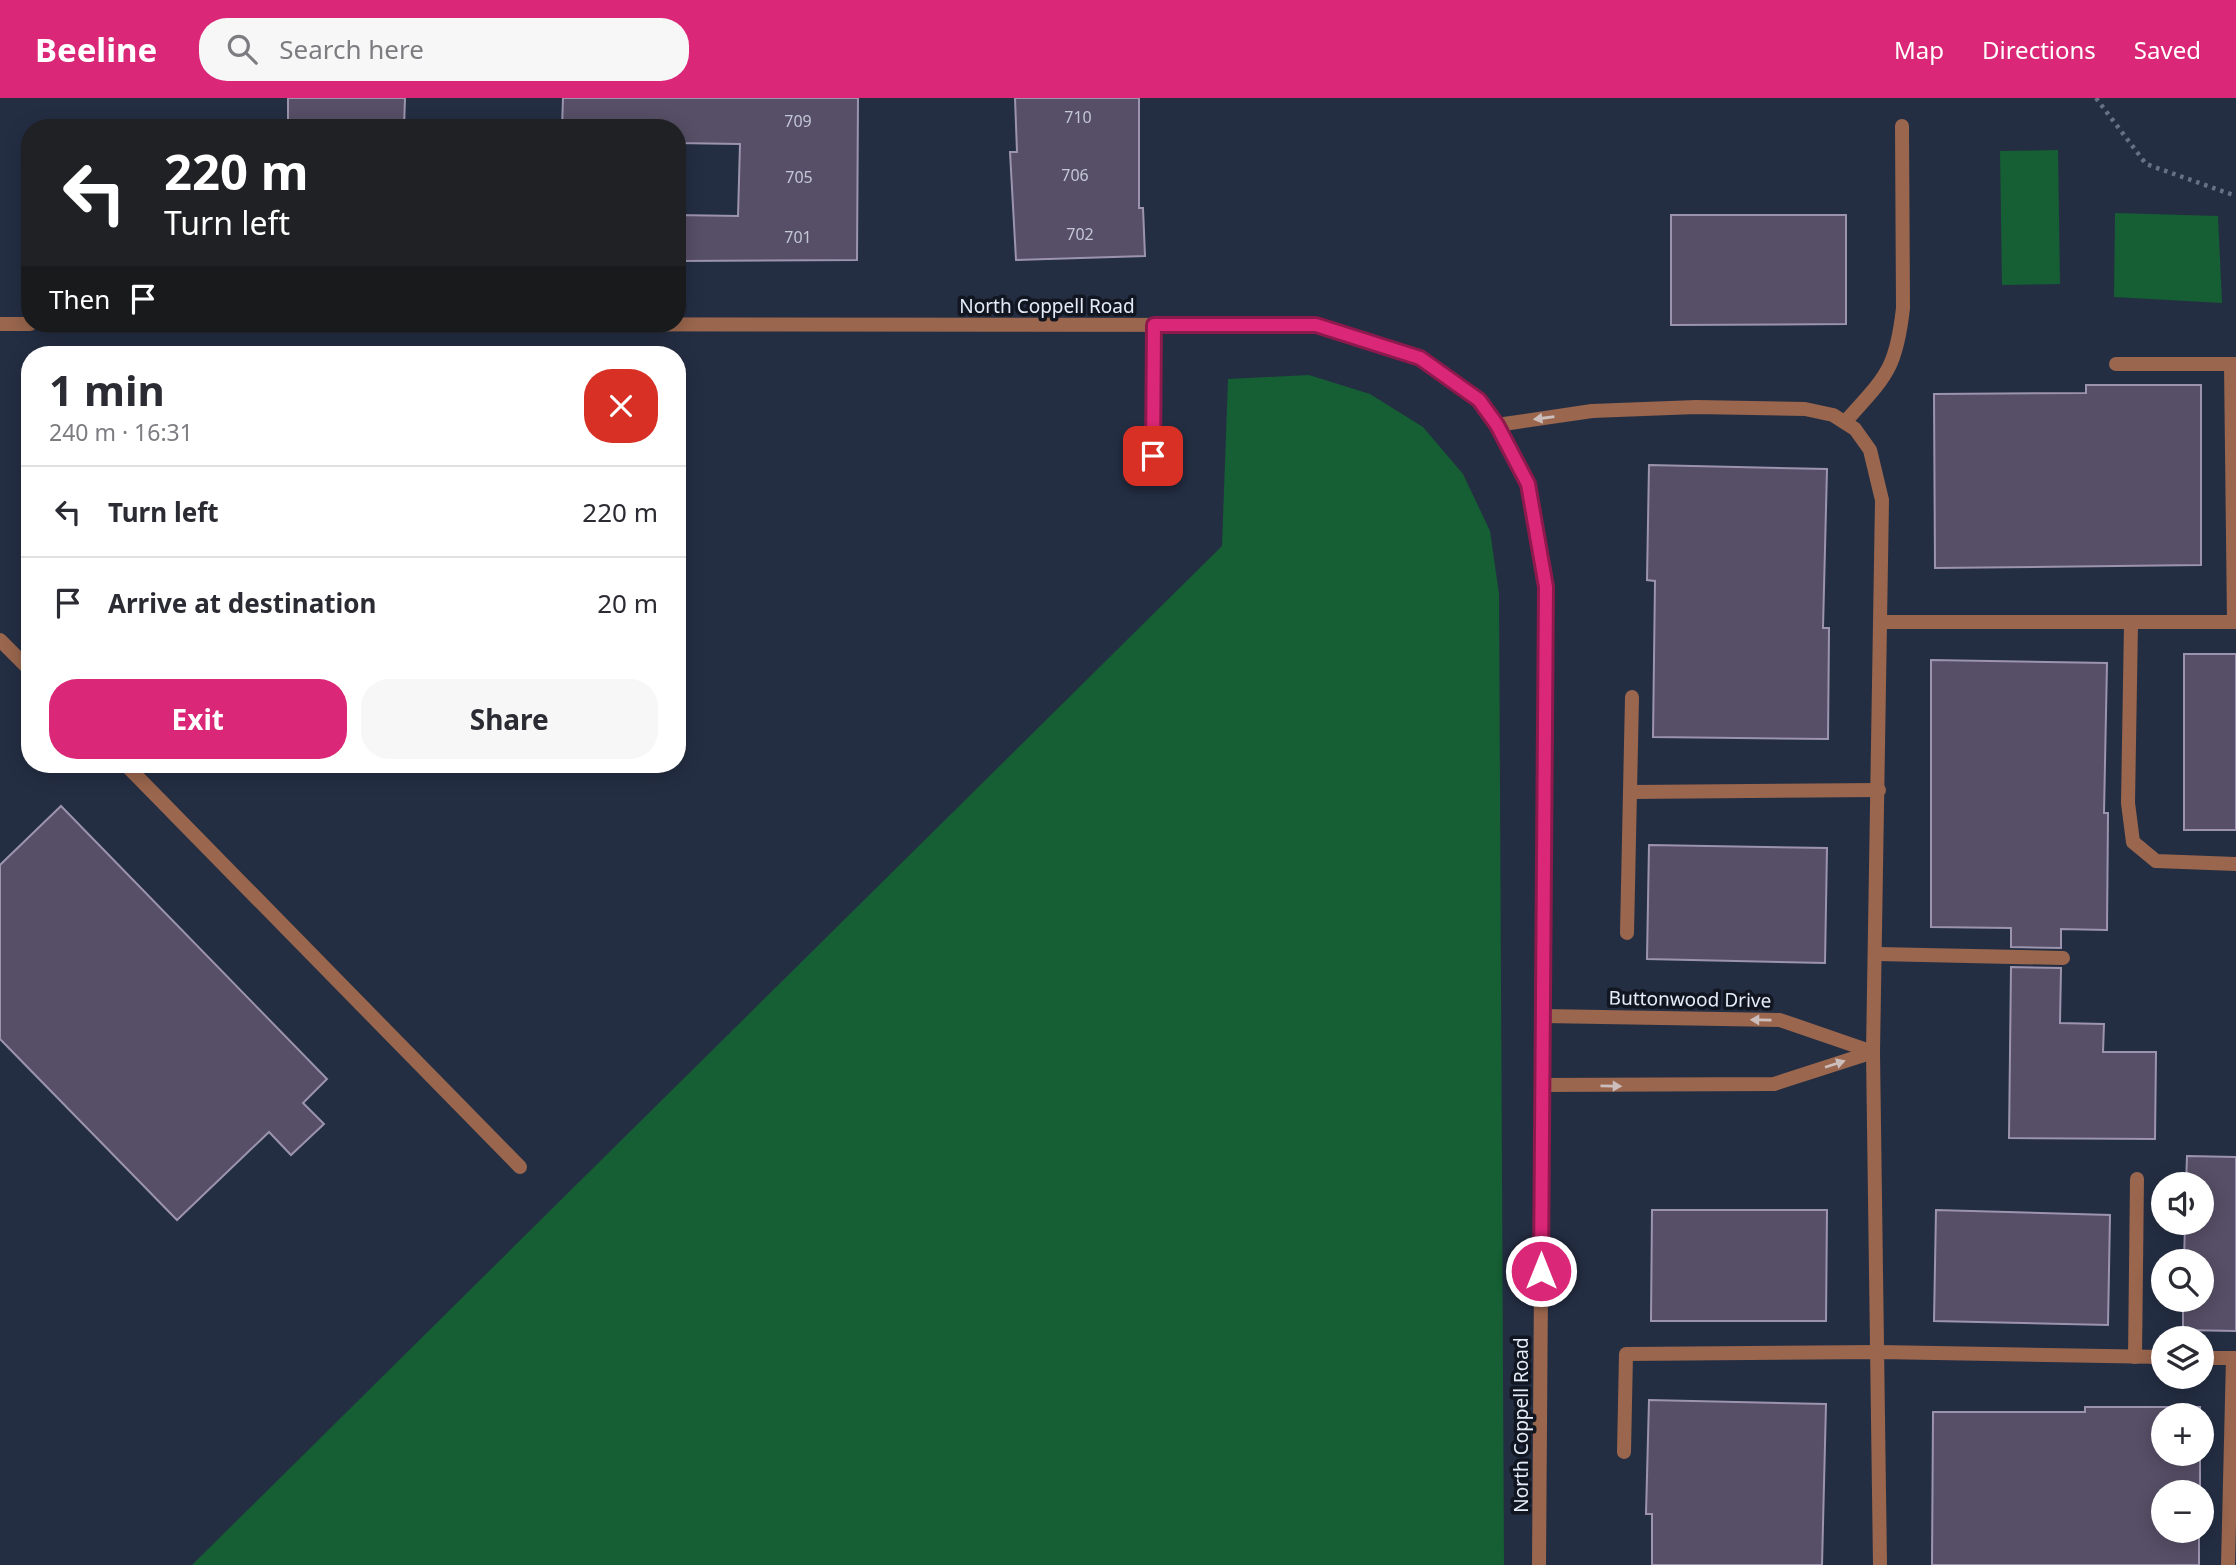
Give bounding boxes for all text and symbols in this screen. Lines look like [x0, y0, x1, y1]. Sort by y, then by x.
search box [199, 18, 689, 81]
text: Beeline [35, 27, 157, 72]
icon: search [223, 30, 261, 68]
text: Search here [279, 31, 424, 67]
text: Map [1894, 33, 1944, 66]
text: Directions [1982, 33, 2096, 66]
text: Saved [2134, 33, 2201, 66]
house number: 710 [1064, 106, 1092, 128]
house number: 709 [784, 110, 812, 132]
text: 220 m [164, 138, 309, 204]
icon: left [49, 147, 140, 238]
house number: 706 [1061, 164, 1089, 186]
house number: 705 [785, 166, 813, 188]
text: Turn left [164, 201, 290, 244]
house number: 702 [1066, 223, 1094, 245]
house number: 701 [784, 226, 812, 248]
icon: arrive [124, 280, 162, 318]
text: Then [49, 281, 110, 317]
street label: North Coppell Road [959, 293, 1135, 319]
text: 1 min [49, 361, 165, 418]
button: close [584, 369, 658, 443]
one-way arrow [1533, 413, 1555, 424]
text: 240 m · 16:31 [49, 416, 193, 448]
pin [1123, 426, 1183, 486]
icon: arrive [1134, 437, 1172, 475]
icon: left [49, 493, 87, 531]
text: Turn left [108, 494, 219, 530]
text: 220 m [582, 494, 658, 530]
icon: arrive [49, 584, 87, 622]
text: Arrive at destination [108, 585, 377, 621]
text: 20 m [597, 585, 658, 621]
button: Exit [49, 679, 347, 759]
button: Share [361, 679, 658, 759]
street label: Buttonwood Drive [1608, 985, 1772, 1013]
one-way arrow [1750, 1014, 1772, 1026]
one-way arrow [1825, 1058, 1846, 1069]
one-way arrow [1600, 1080, 1622, 1091]
map controls [2151, 1172, 2214, 1543]
button: sound [2151, 1172, 2214, 1235]
position arrow [1504, 1234, 1578, 1308]
button: search [2151, 1249, 2214, 1312]
button: layers [2151, 1326, 2214, 1389]
street label: North Coppell Road [1508, 1337, 1534, 1513]
button: + [2151, 1403, 2214, 1466]
button: − [2151, 1480, 2214, 1543]

